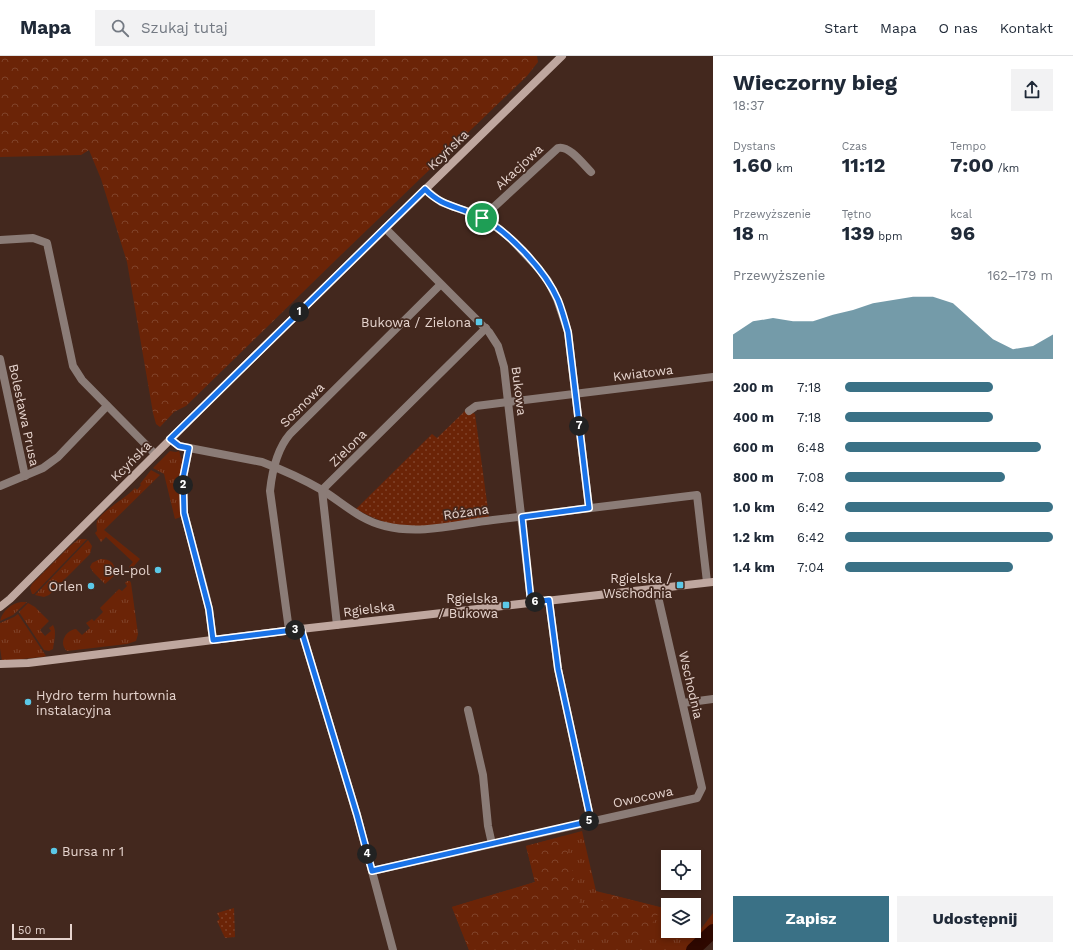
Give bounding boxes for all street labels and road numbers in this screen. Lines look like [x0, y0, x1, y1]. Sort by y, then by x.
street label: Kcyńska [424, 126, 472, 173]
street label: Akacjowa [492, 141, 546, 193]
street label: Bolesława Prusa [6, 362, 42, 468]
street label: Kwiatowa [612, 362, 675, 384]
street label: Bukowa [509, 366, 530, 417]
street label: Sosnowa [277, 379, 328, 430]
street label: Zielona [326, 426, 370, 470]
street label: Kcyńska [108, 437, 155, 484]
street label: Różana [442, 501, 490, 523]
street label: Rgielska [342, 598, 396, 620]
street label: Wschodnia [676, 650, 706, 721]
street label: Owocowa [612, 783, 675, 811]

